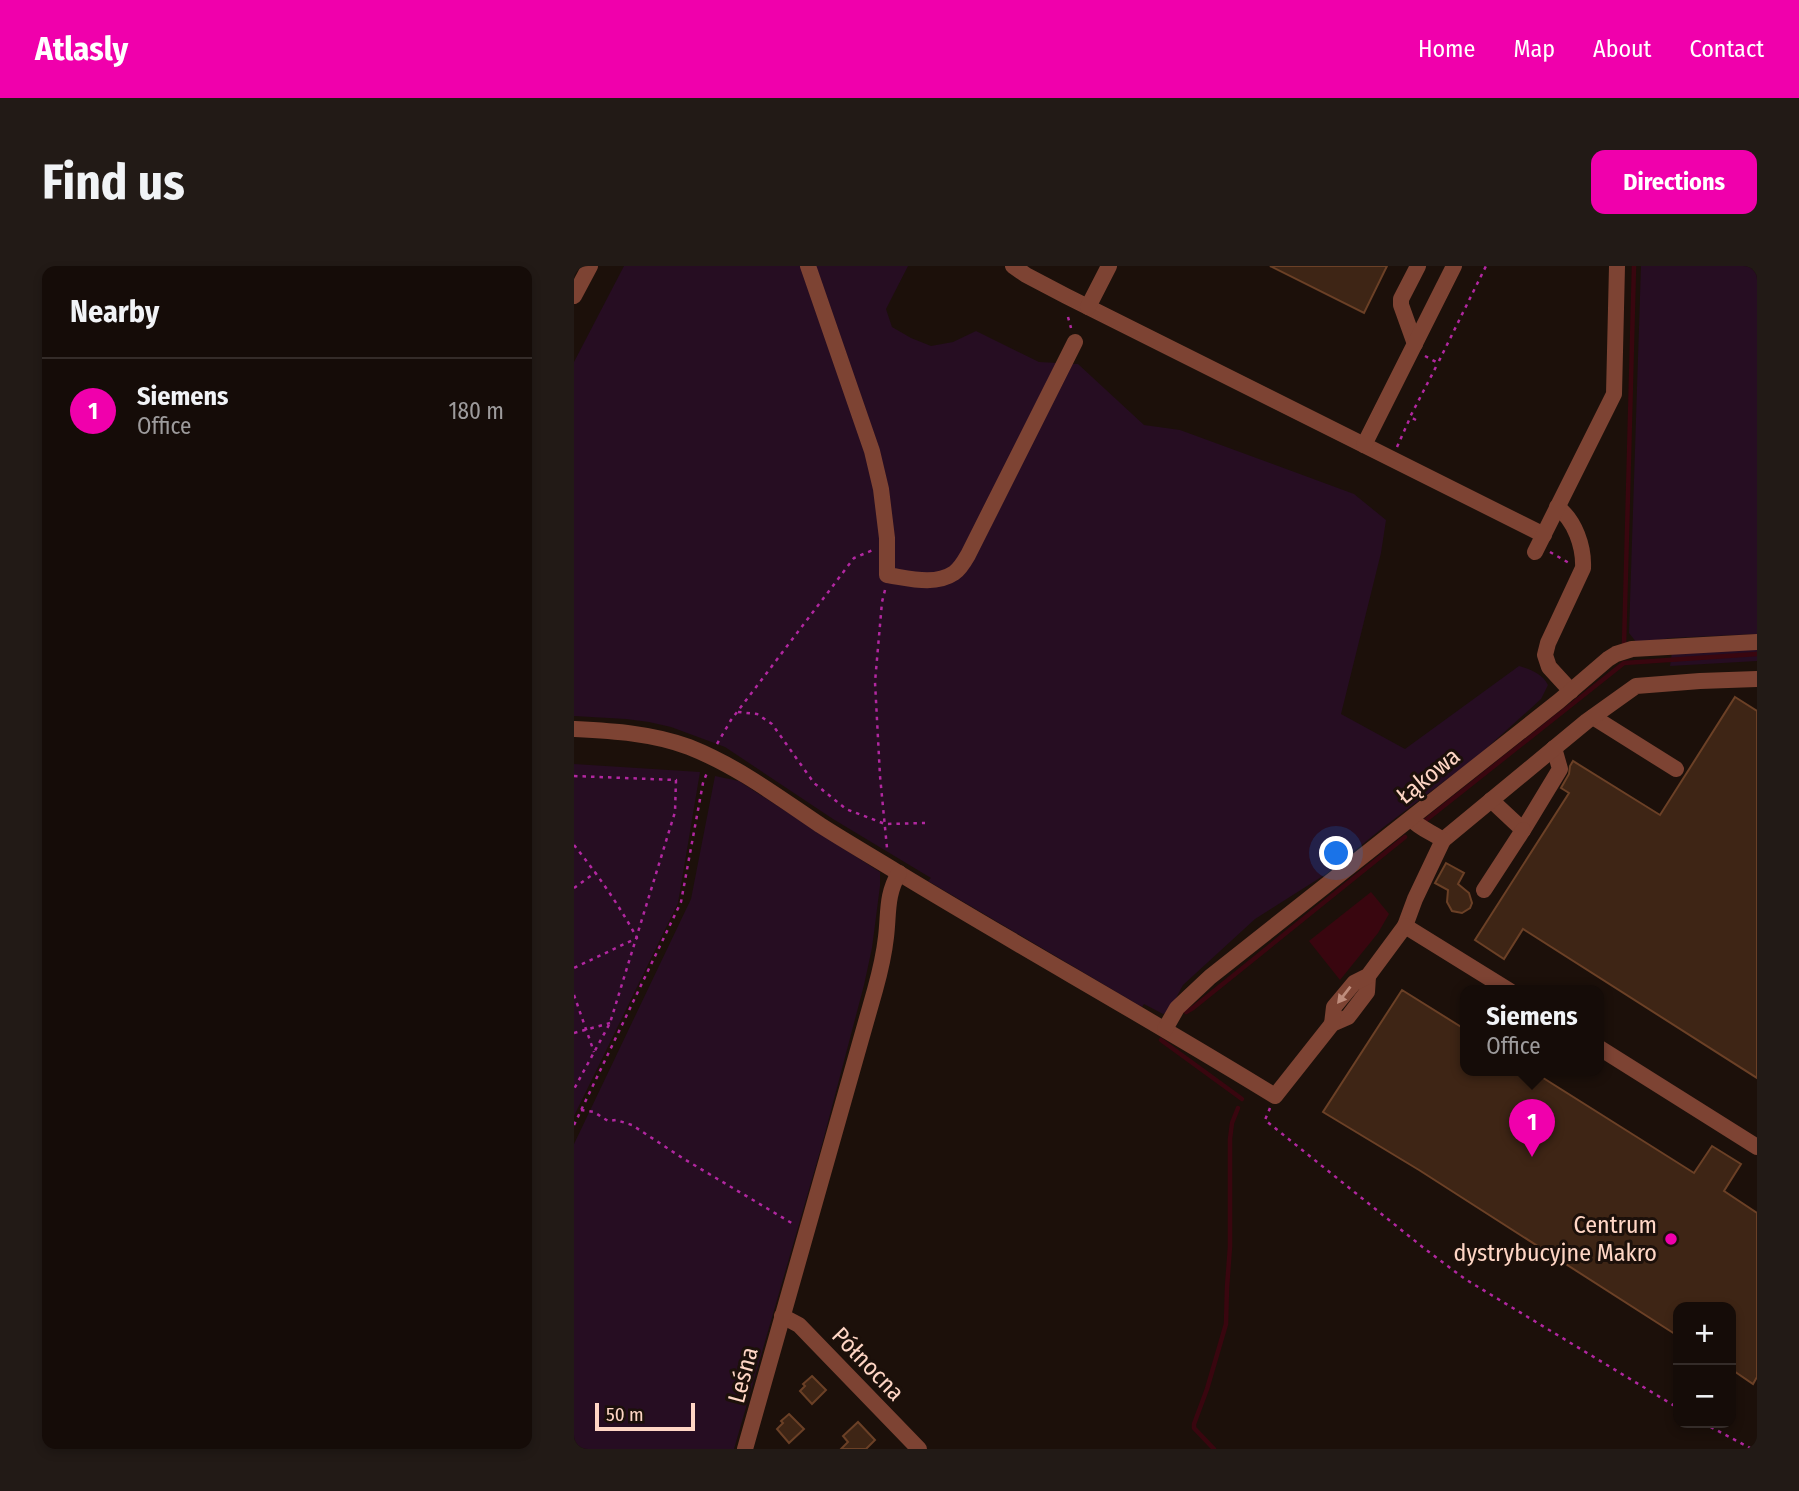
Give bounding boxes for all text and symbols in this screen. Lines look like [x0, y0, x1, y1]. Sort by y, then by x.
text: Atlasly [35, 29, 128, 69]
text: Home [1418, 35, 1475, 63]
text: Map [1513, 35, 1555, 63]
text: About [1593, 35, 1651, 63]
text: Contact [1689, 35, 1764, 63]
button: Directions [1591, 150, 1757, 214]
text: Find us [42, 153, 185, 212]
text: Nearby [70, 294, 159, 330]
text: Siemens [137, 381, 228, 412]
text: 1 [88, 397, 98, 425]
text: 180 m [448, 397, 504, 425]
text: Office [137, 412, 191, 440]
street label: Łąkowa [1391, 742, 1465, 810]
your location [1319, 836, 1353, 870]
popup [1460, 985, 1604, 1076]
one-way arrow [1336, 986, 1351, 1004]
text: Siemens [1486, 1001, 1578, 1032]
text: Office [1486, 1032, 1541, 1060]
pin: 1 [1509, 1099, 1555, 1157]
place label: Centrum dystrybucyjne Makro [1454, 1211, 1657, 1267]
marker: Centrum dystrybucyjne Makro [1663, 1231, 1679, 1247]
map controls [1673, 1302, 1736, 1428]
button: + [1673, 1302, 1736, 1365]
street label: Północna [826, 1321, 910, 1407]
street label: Leśna [722, 1344, 764, 1406]
button: − [1673, 1365, 1736, 1428]
scale bar [595, 1400, 695, 1432]
text: 50 m [606, 1403, 644, 1426]

